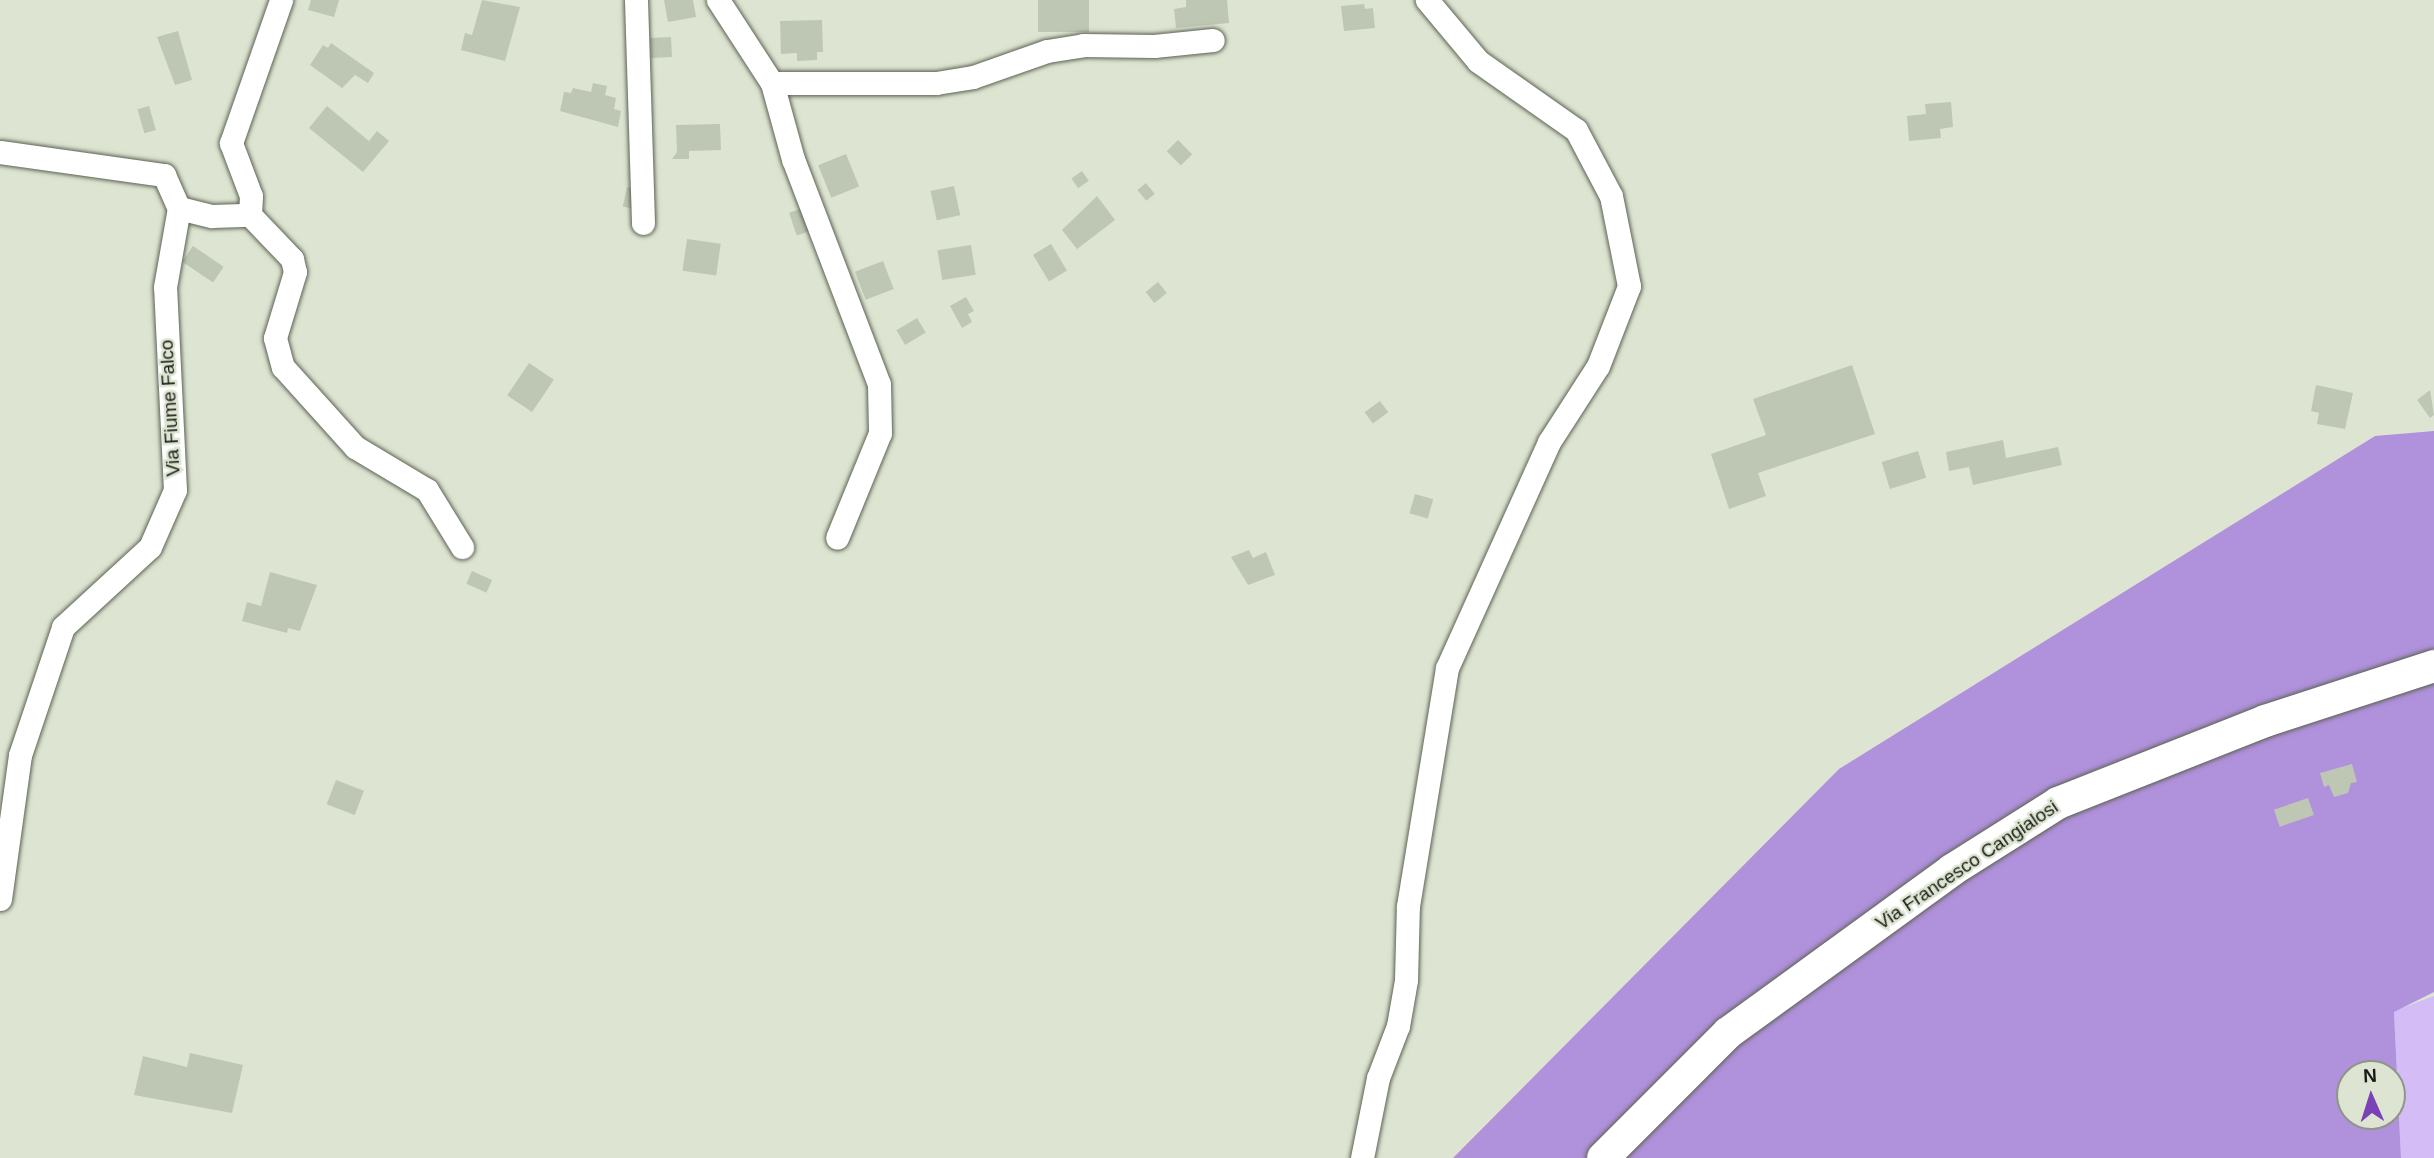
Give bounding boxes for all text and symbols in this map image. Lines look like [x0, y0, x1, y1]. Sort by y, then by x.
street label: Via Fiume Falco [155, 339, 185, 477]
street label: Via Francesco Cangialosi [1871, 795, 2063, 935]
north arrow [2336, 1060, 2406, 1130]
text: N [2363, 1065, 2377, 1086]

